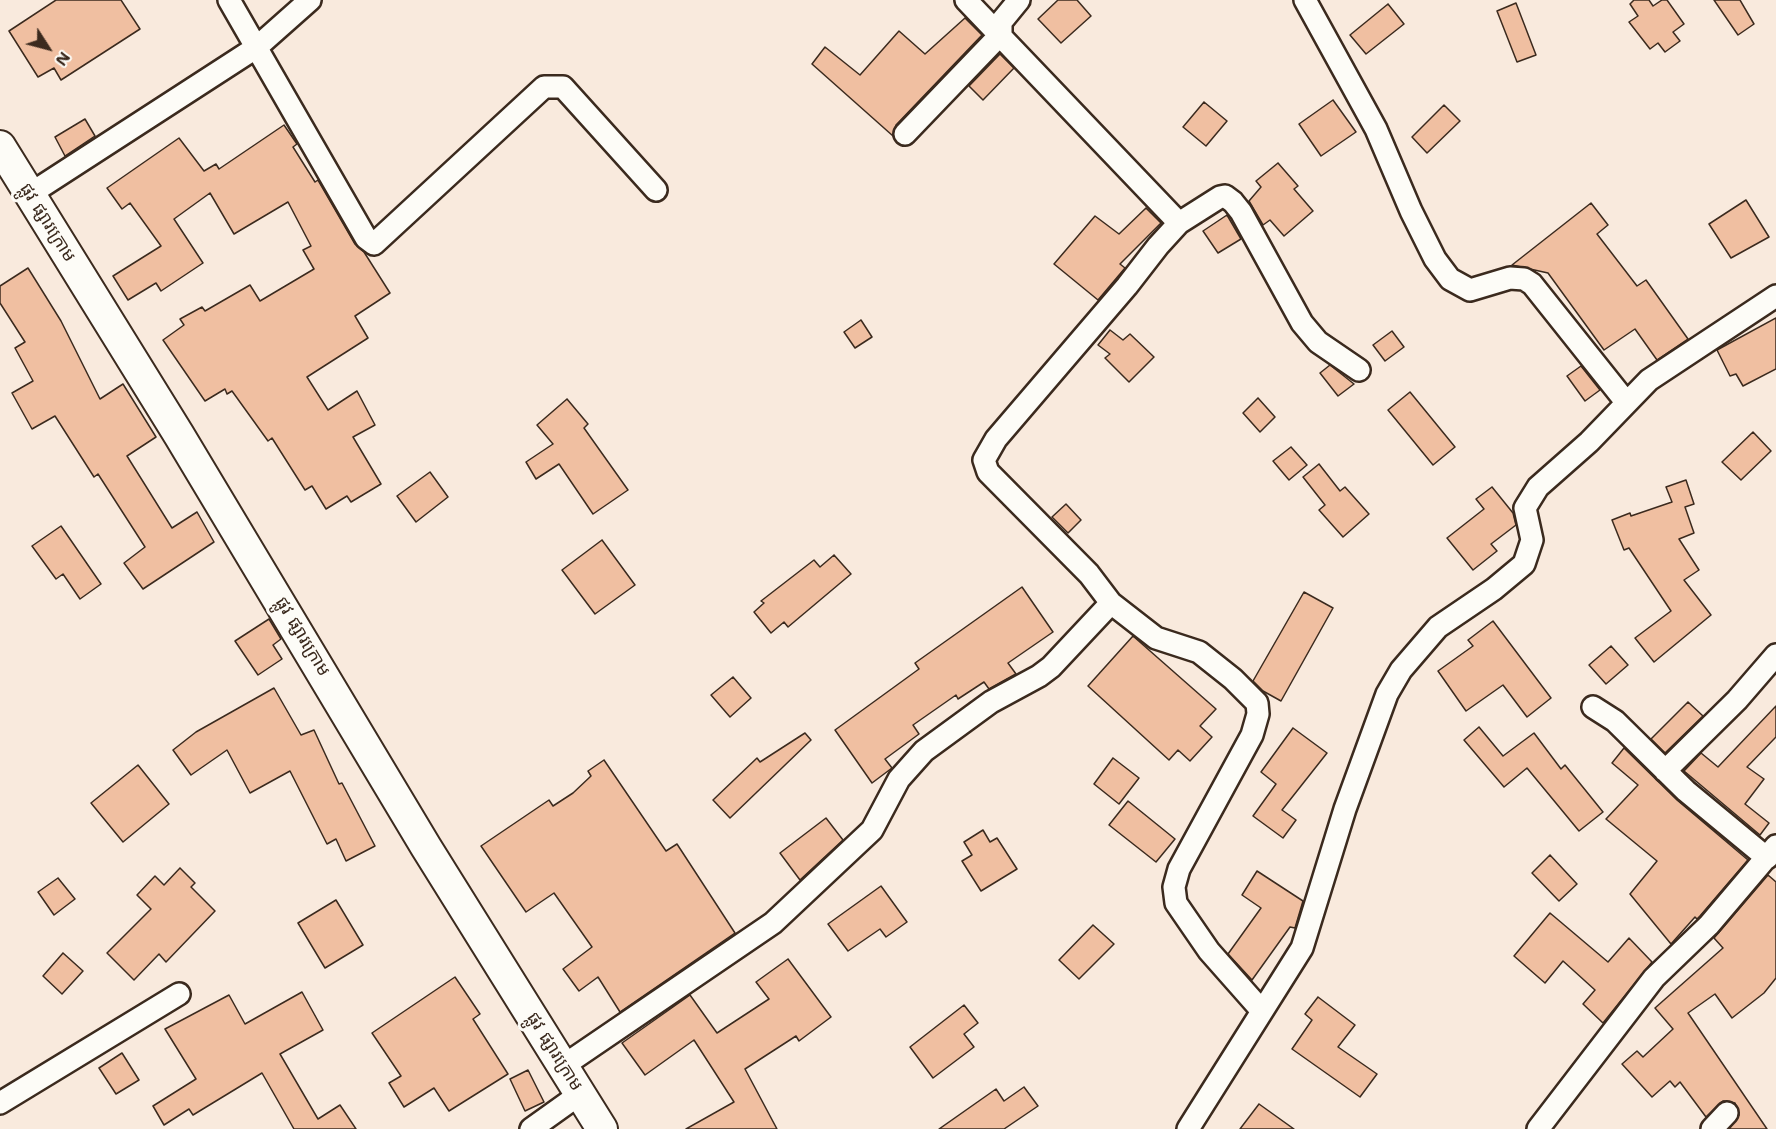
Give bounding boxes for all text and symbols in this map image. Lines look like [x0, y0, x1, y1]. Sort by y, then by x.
north arrow [18, 18, 78, 78]
text: N [51, 48, 75, 70]
street label: ផ្លូវ ផ្សារក្រោម [14, 180, 80, 266]
street label: ផ្លូវ ផ្សារក្រោម [270, 593, 334, 681]
street label: ផ្លូវ ផ្សារក្រោម [521, 1009, 587, 1095]

